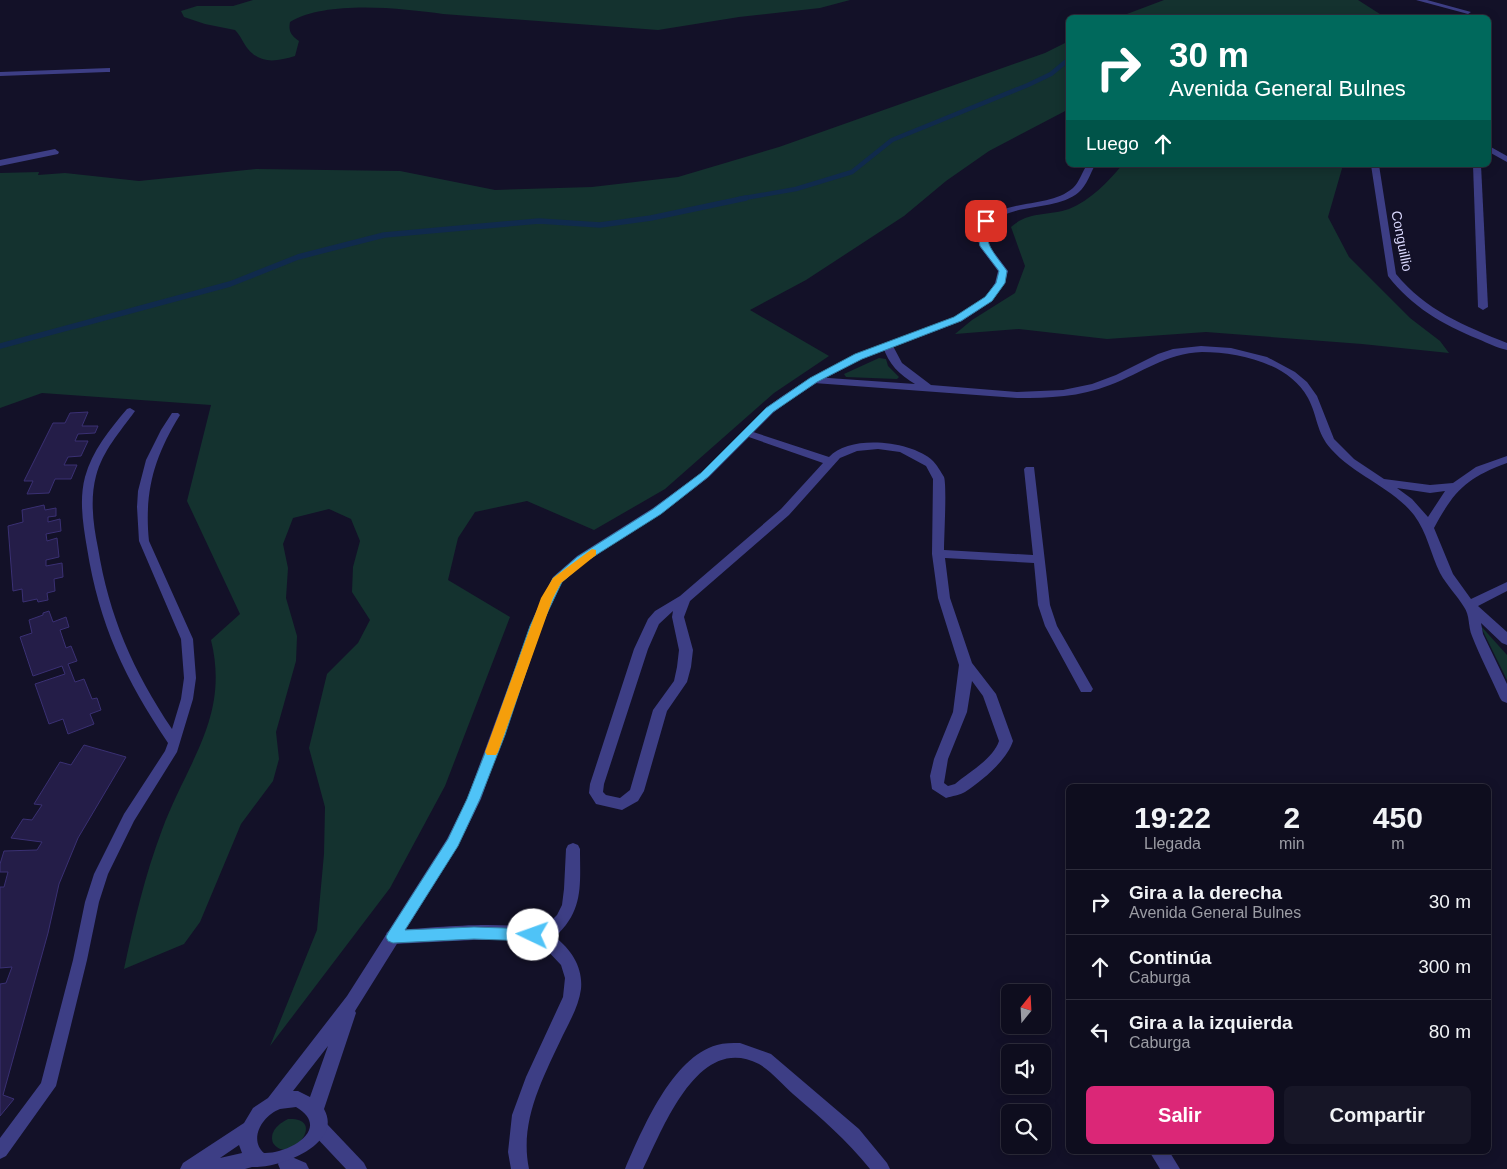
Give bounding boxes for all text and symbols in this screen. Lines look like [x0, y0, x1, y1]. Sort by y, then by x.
icon: right [1086, 35, 1151, 100]
text: 30 m [1169, 35, 1249, 74]
text: Avenida General Bulnes [1169, 76, 1406, 101]
icon: ahead [1149, 130, 1177, 158]
text: Luego [1086, 133, 1139, 154]
pin [965, 200, 1007, 242]
icon: arrive [972, 207, 1000, 235]
street label: Conguillio [1388, 209, 1416, 273]
text: 19:22 [1134, 801, 1211, 834]
text: 2 [1283, 801, 1300, 834]
text: 450 [1373, 801, 1423, 834]
text: Llegada [1144, 835, 1201, 852]
text: min [1279, 835, 1305, 852]
text: m [1391, 835, 1404, 852]
text: Gira a la derecha [1129, 882, 1282, 903]
icon: right [1086, 888, 1114, 916]
text: 30 m [1429, 891, 1471, 912]
text: Avenida General Bulnes [1129, 904, 1301, 921]
position arrow [506, 908, 558, 960]
text: Continúa [1129, 947, 1211, 968]
icon: ahead [1086, 953, 1114, 981]
text: 300 m [1418, 956, 1471, 977]
text: Caburga [1129, 969, 1190, 986]
north arrow [1001, 984, 1051, 1034]
map controls [1001, 984, 1051, 1154]
text: Gira a la izquierda [1129, 1012, 1293, 1033]
icon: left [1086, 1018, 1114, 1046]
text: 80 m [1429, 1021, 1471, 1042]
text: Caburga [1129, 1034, 1190, 1051]
button: sound [1001, 1044, 1051, 1094]
button: Salir [1086, 1086, 1274, 1144]
button: Compartir [1284, 1086, 1471, 1144]
button: search [1001, 1104, 1051, 1154]

